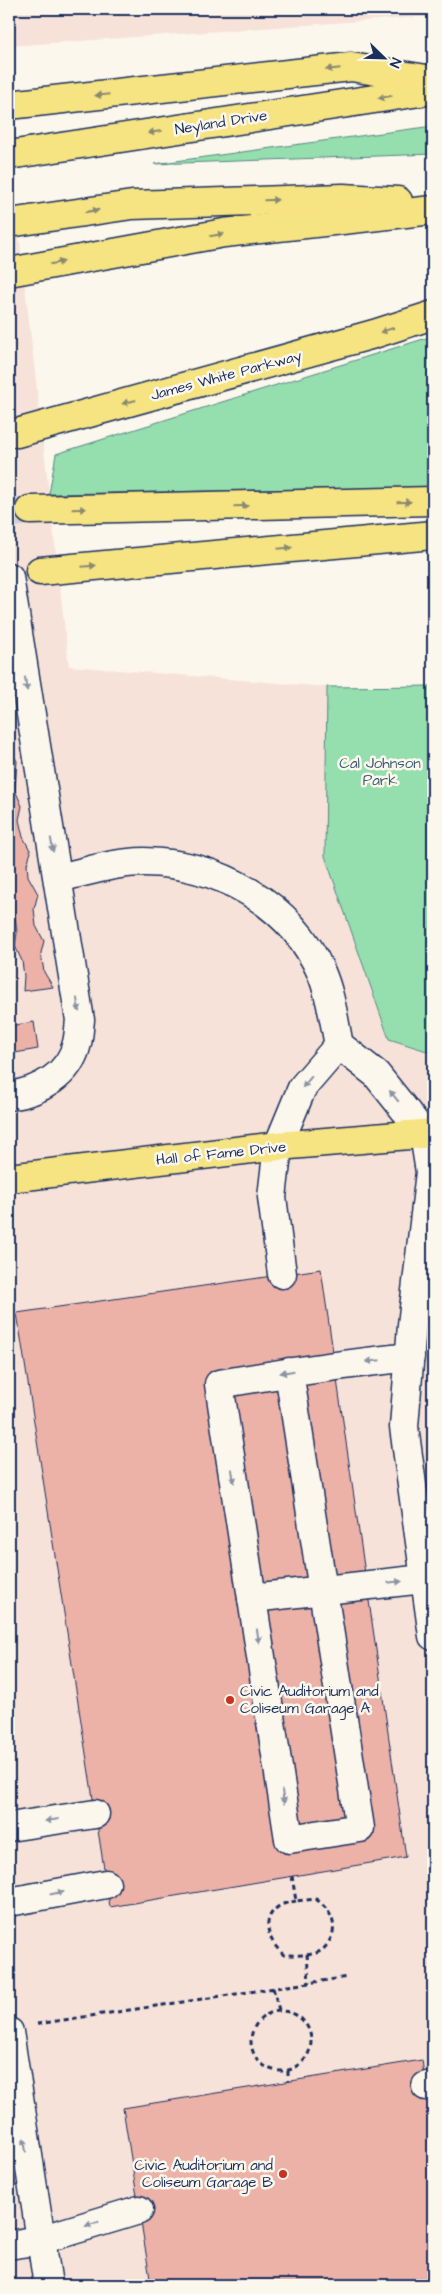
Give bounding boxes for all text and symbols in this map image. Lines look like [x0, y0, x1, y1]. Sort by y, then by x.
north arrow [360, 32, 410, 82]
text: N [384, 55, 406, 71]
one-way arrow [325, 65, 341, 73]
one-way arrow [94, 91, 110, 99]
one-way arrow [377, 93, 393, 101]
street label: Neyland Drive [173, 105, 269, 141]
one-way arrow [147, 128, 163, 136]
one-way arrow [263, 196, 279, 204]
one-way arrow [84, 206, 100, 214]
one-way arrow [209, 230, 225, 238]
one-way arrow [49, 258, 65, 266]
one-way arrow [379, 326, 394, 334]
street label: James White Parkway [148, 345, 304, 407]
one-way arrow [122, 398, 137, 406]
one-way arrow [396, 498, 412, 506]
one-way arrow [234, 501, 250, 509]
one-way arrow [71, 505, 87, 513]
one-way arrow [278, 544, 294, 552]
one-way arrow [81, 562, 97, 570]
one-way arrow [22, 677, 30, 693]
park label: Cal Johnson Park [339, 753, 421, 791]
one-way arrow [49, 837, 57, 853]
one-way arrow [74, 998, 82, 1014]
one-way arrow [302, 1075, 313, 1088]
one-way arrow [388, 1090, 399, 1103]
street label: Hall of Fame Drive [155, 1136, 287, 1171]
one-way arrow [364, 1357, 380, 1365]
one-way arrow [279, 1369, 295, 1377]
one-way arrow [229, 1468, 237, 1484]
one-way arrow [388, 1578, 404, 1586]
one-way arrow [254, 1629, 262, 1645]
place label: Civic Auditorium and Coliseum Garage A [240, 1681, 379, 1720]
marker: Civic Auditorium and Coliseum Garage A [224, 1694, 236, 1706]
one-way arrow [279, 1789, 287, 1805]
one-way arrow [44, 1817, 60, 1825]
one-way arrow [49, 1889, 65, 1897]
one-way arrow [21, 2136, 29, 2152]
place label: Civic Auditorium and Coliseum Garage B [134, 2155, 273, 2194]
marker: Civic Auditorium and Coliseum Garage B [277, 2168, 289, 2180]
one-way arrow [85, 2221, 100, 2229]

